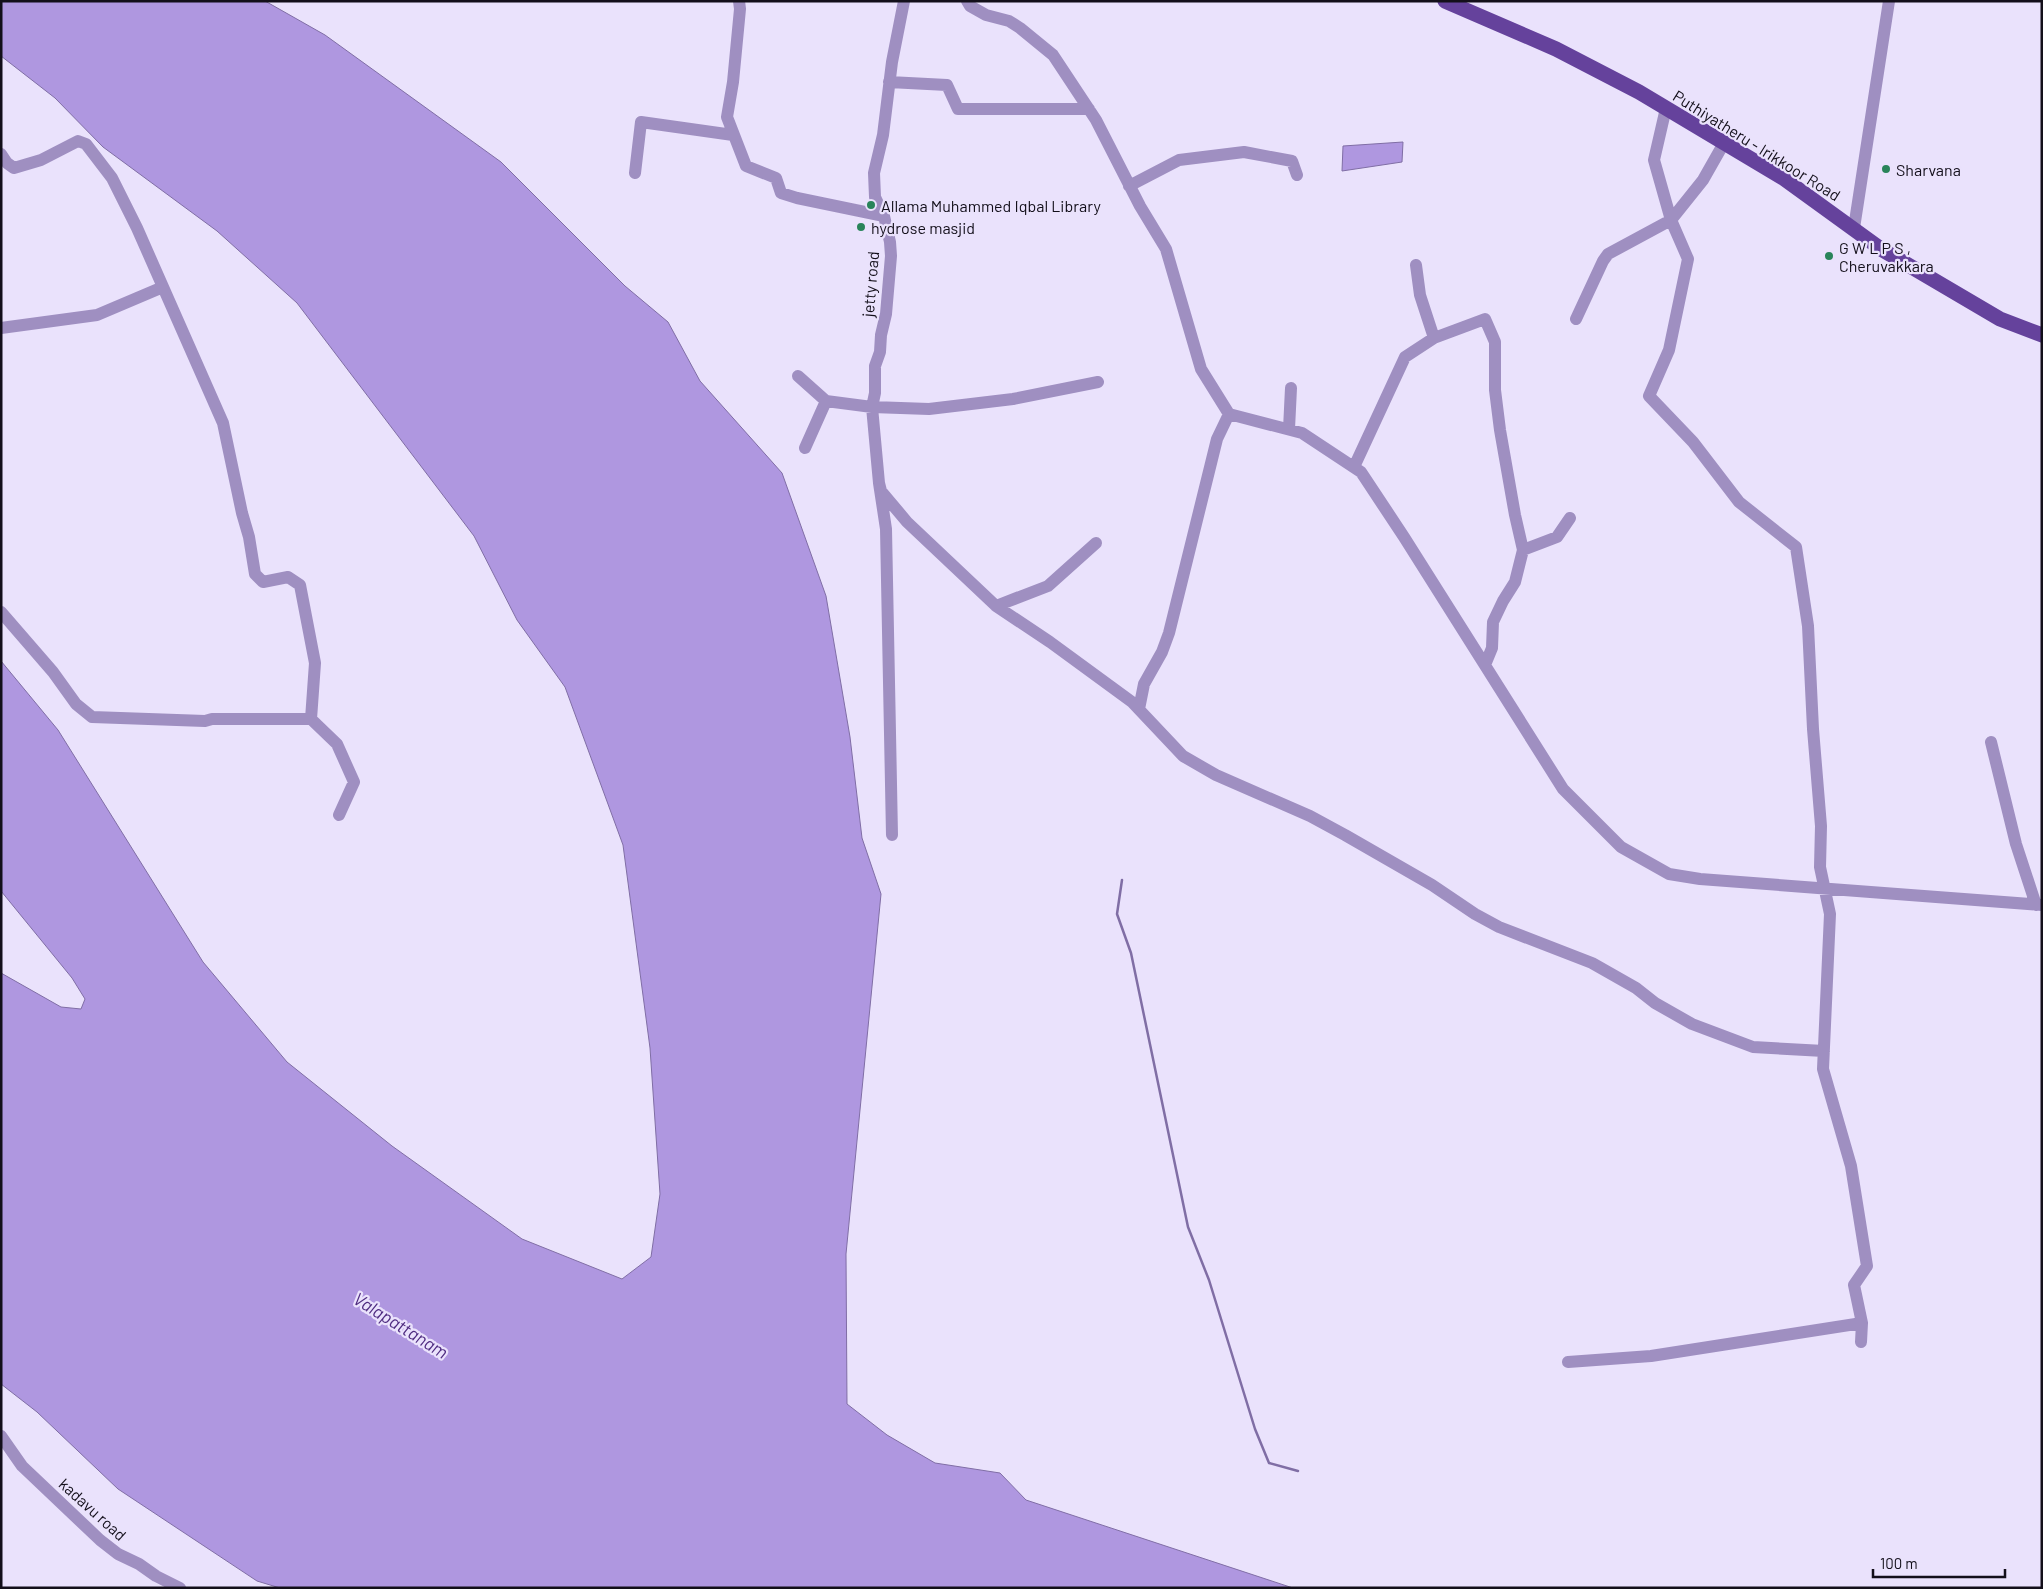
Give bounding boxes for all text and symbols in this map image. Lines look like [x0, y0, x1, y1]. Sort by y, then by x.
street label: Puthiyatheru - Irikkoor Road [1670, 86, 1844, 204]
place label: Sharvana [1896, 160, 1961, 179]
marker: Sharvana [1880, 163, 1892, 175]
place label: Allama Muhammed Iqbal Library [881, 196, 1101, 215]
marker: Allama Muhammed Iqbal Library [865, 199, 877, 211]
place label: hydrose masjid [871, 218, 975, 237]
marker: hydrose masjid [855, 221, 867, 233]
place label: G W L P S , Cheruvakkara [1839, 238, 1934, 275]
street label: jetty road [858, 250, 882, 319]
marker: G W L P S , Cheruvakkara [1823, 250, 1835, 262]
water label: Valapattanam [350, 1287, 452, 1363]
street label: kadavu road [56, 1474, 130, 1544]
scale bar [1873, 1546, 2006, 1578]
text: 100 m [1880, 1554, 1918, 1572]

